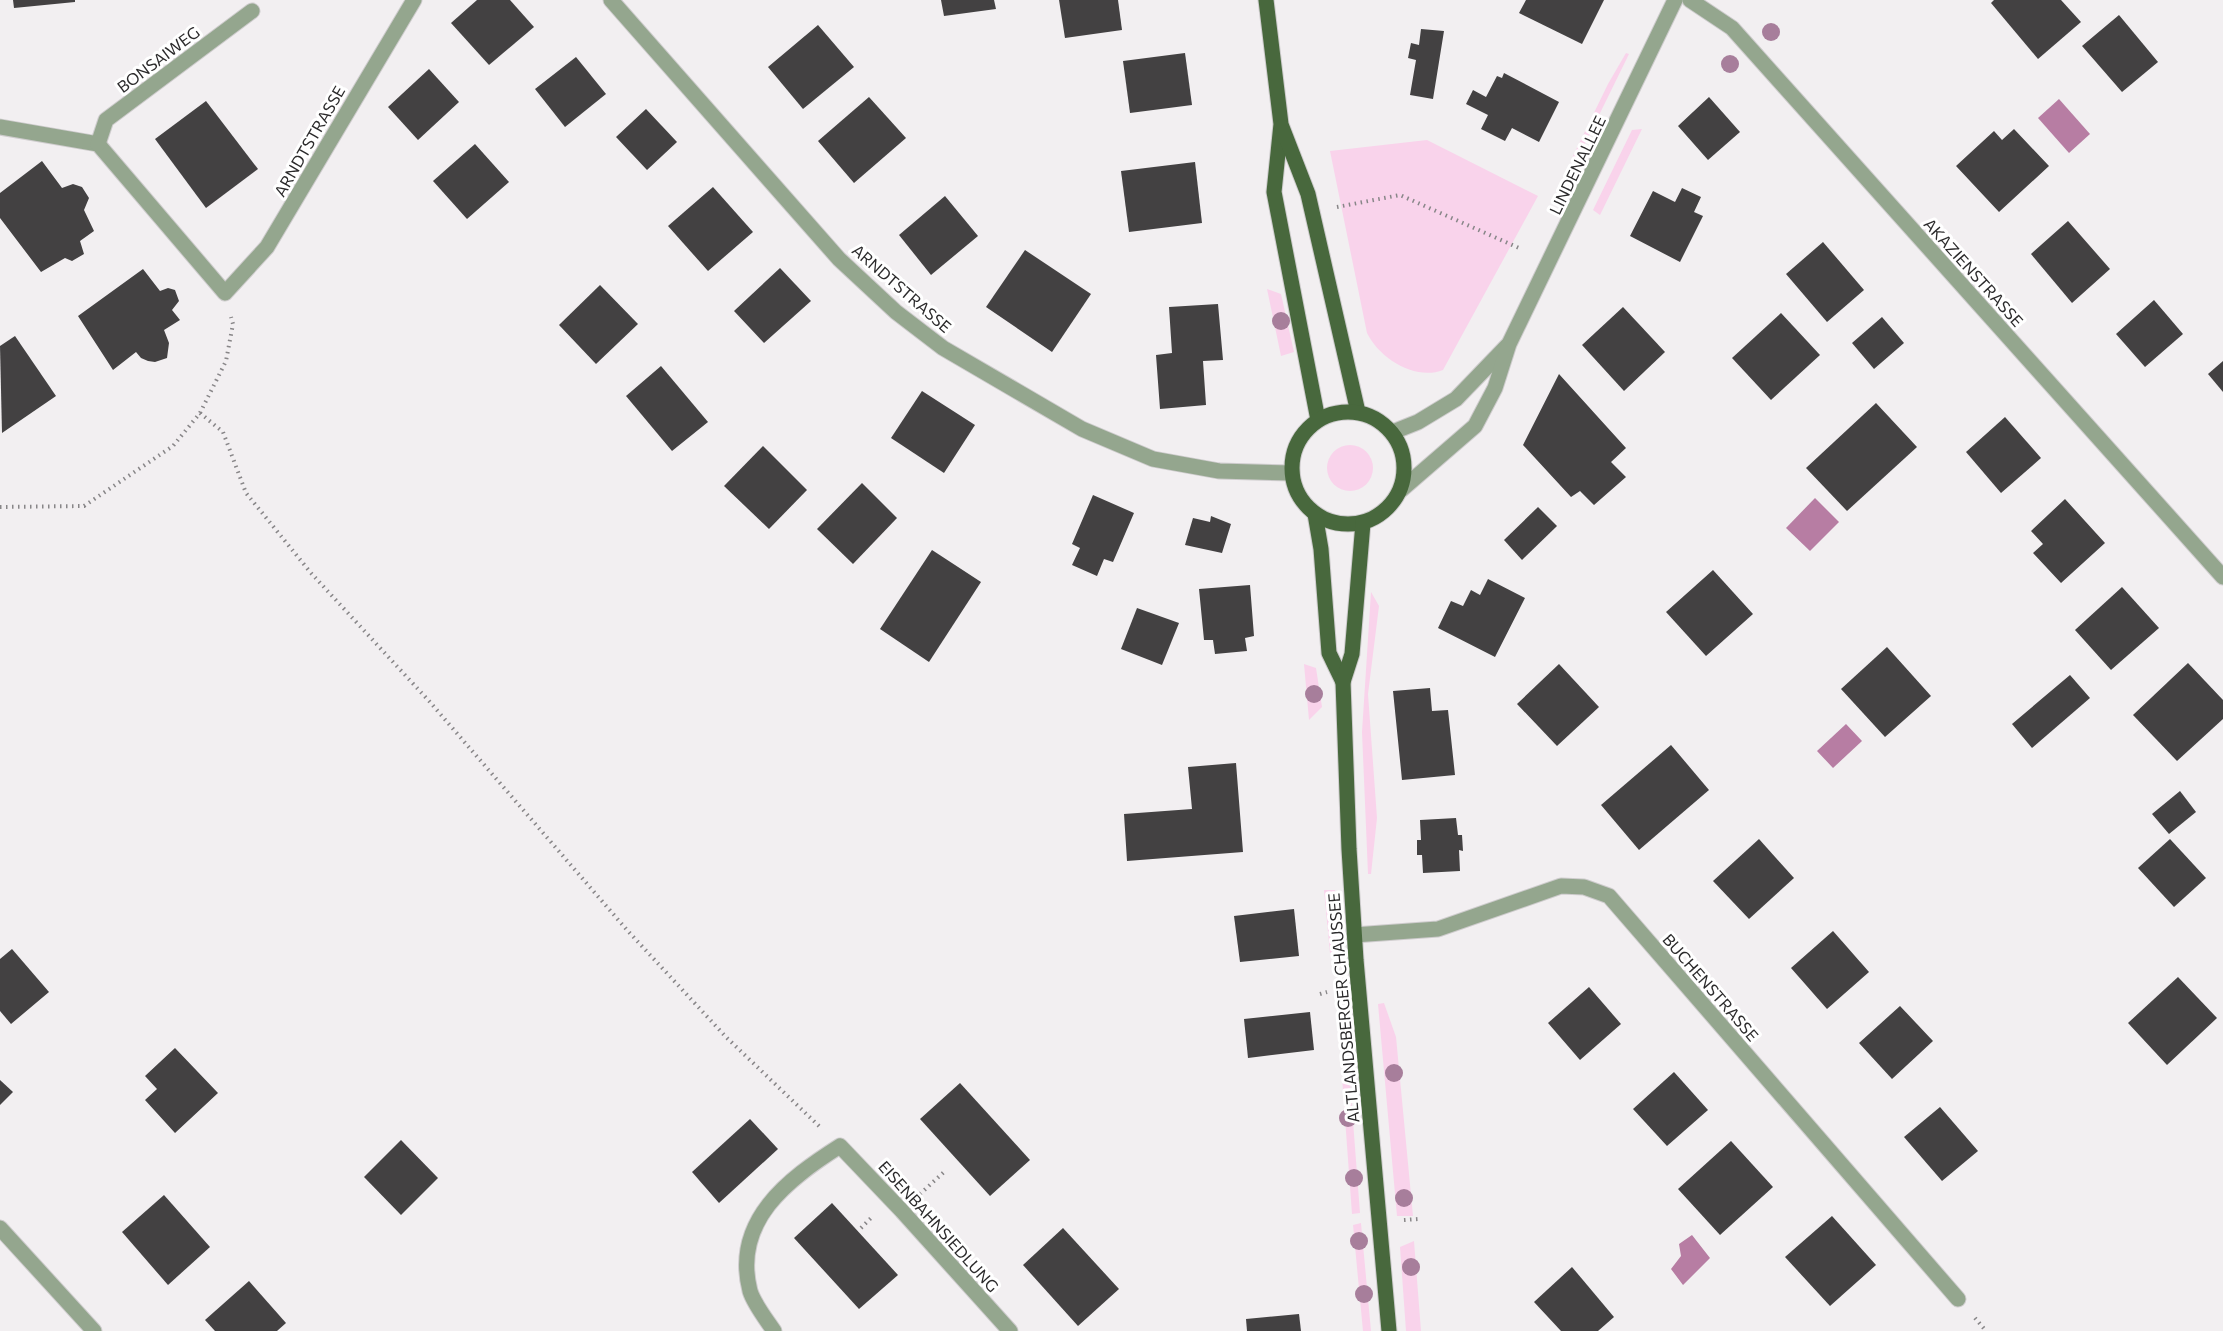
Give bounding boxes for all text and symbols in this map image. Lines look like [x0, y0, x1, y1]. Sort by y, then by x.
street label: BONSAIWEG [113, 22, 203, 96]
street label: ARNDTSTRASSE [270, 82, 348, 200]
street label: LINDENALLEE [1545, 113, 1609, 217]
street label: AKAZIENSTRASSE [1920, 214, 2028, 330]
street label: ARNDTSTRASSE [849, 240, 955, 336]
street label: ALTLANDSBERGER CHAUSSEE [1323, 892, 1363, 1124]
street label: BUCHENSTRASSE [1659, 929, 1763, 1045]
street label: EISENBAHNSIEDLUNG [875, 1157, 1003, 1295]

